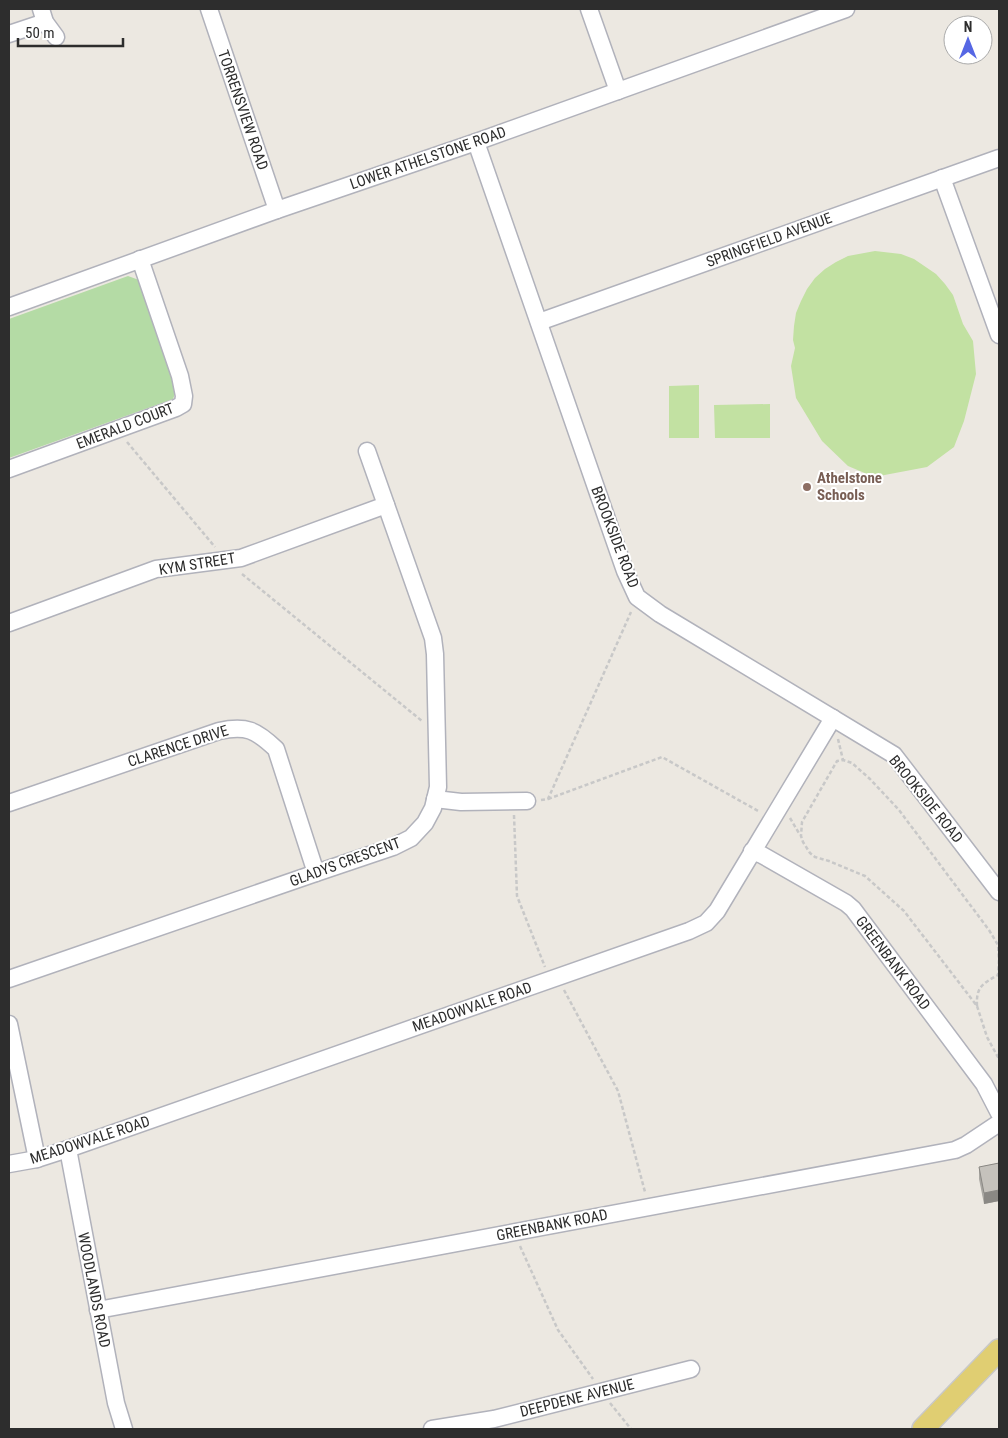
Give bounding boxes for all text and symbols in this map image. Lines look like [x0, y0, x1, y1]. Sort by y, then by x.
scale bar [18, 15, 122, 47]
north arrow [943, 15, 993, 65]
text: N [964, 19, 972, 35]
text: 50 m [25, 24, 55, 42]
street label: TORRENSVIEW ROAD [214, 48, 272, 172]
street label: LOWER ATHELSTONE ROAD [348, 123, 508, 193]
street label: SPRINGFIELD AVENUE [704, 209, 834, 271]
street label: EMERALD COURT [74, 399, 177, 453]
place label: Athelstone Schools [817, 469, 882, 504]
marker: Athelstone Schools [801, 481, 813, 493]
street label: BROOKSIDE ROAD [587, 484, 643, 590]
street label: KYM STREET [157, 549, 237, 579]
street label: CLARENCE DRIVE [125, 721, 231, 771]
street label: BROOKSIDE ROAD [885, 752, 967, 846]
street label: GLADYS CRESCENT [287, 834, 403, 890]
street label: GREENBANK ROAD [852, 913, 934, 1013]
street label: MEADOWVALE ROAD [410, 978, 534, 1036]
street label: MEADOWVALE ROAD [28, 1112, 152, 1168]
street label: GREENBANK ROAD [495, 1205, 609, 1245]
street label: WOODLANDS ROAD [74, 1231, 114, 1349]
street label: DEEPDENE AVENUE [518, 1375, 636, 1421]

